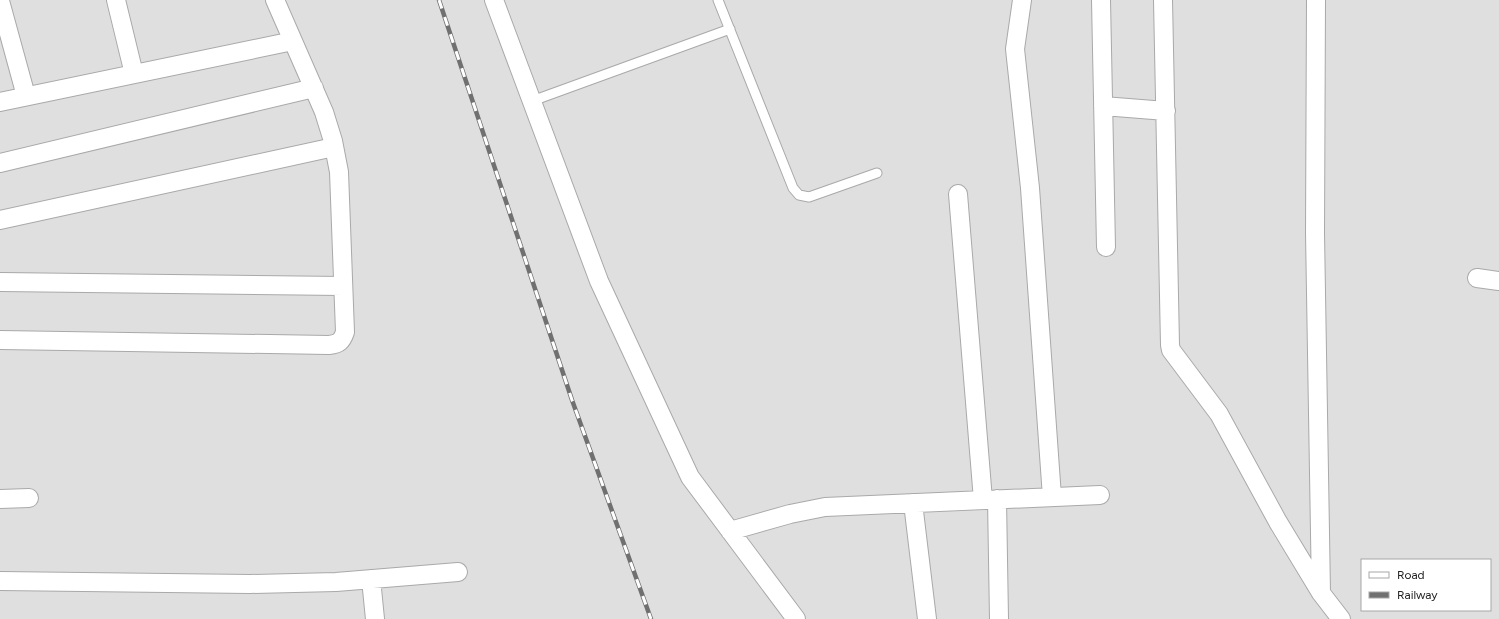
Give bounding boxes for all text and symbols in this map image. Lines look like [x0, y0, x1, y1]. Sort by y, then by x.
legend [1361, 559, 1491, 611]
text: Road [1397, 568, 1425, 582]
text: Railway [1397, 588, 1438, 602]

